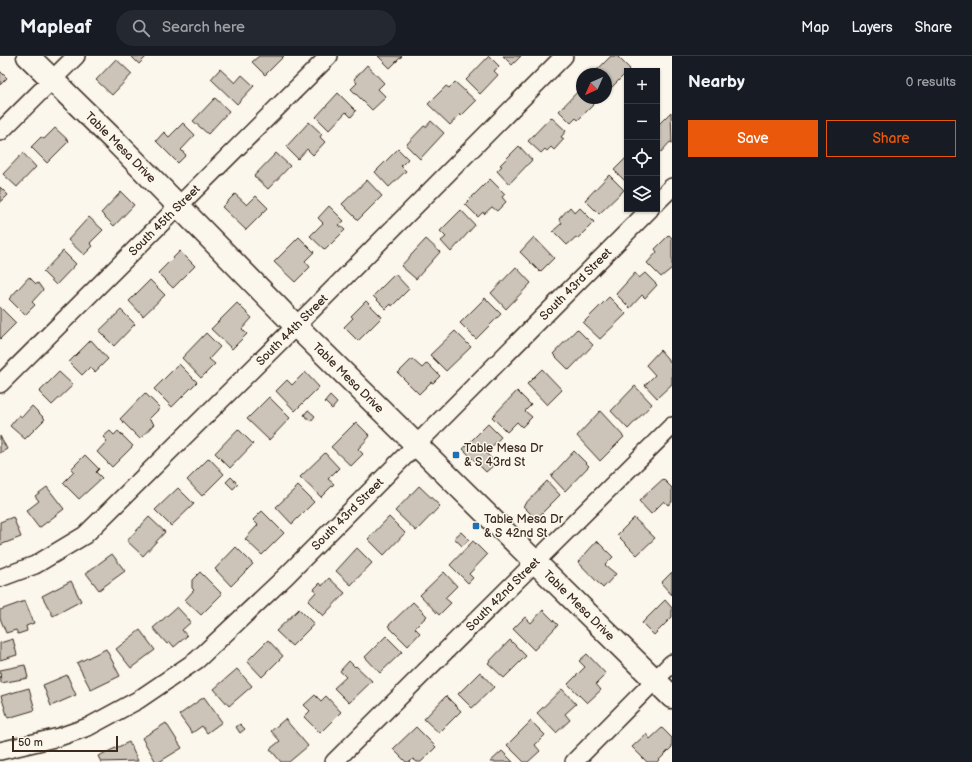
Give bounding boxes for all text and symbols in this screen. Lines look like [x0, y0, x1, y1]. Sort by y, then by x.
search box [116, 10, 396, 46]
text: Mapleaf [20, 16, 92, 39]
icon: search [130, 17, 152, 39]
text: Search here [162, 18, 245, 37]
text: Map [801, 19, 829, 36]
text: Layers [851, 19, 893, 36]
text: Share [915, 19, 952, 36]
north arrow [576, 68, 612, 104]
map controls [624, 68, 660, 212]
button: + [624, 68, 660, 104]
text: Nearby [688, 72, 745, 92]
text: 0 results [906, 74, 956, 90]
button: − [624, 104, 660, 140]
street label: Table Mesa Drive [82, 109, 159, 186]
button: Save [688, 120, 818, 157]
button: Share [826, 120, 956, 157]
button: locate [624, 140, 660, 176]
button: layers [624, 176, 660, 212]
street label: South 45th Street [125, 181, 203, 259]
street label: South 43rd Street [536, 244, 615, 323]
street label: South 44th Street [253, 291, 331, 369]
street label: Table Mesa Drive [310, 339, 387, 416]
place label: Table Mesa Dr & S 43rd St [464, 441, 544, 470]
marker: Table Mesa Dr & S 43rd St [451, 450, 461, 460]
street label: South 43rd Street [308, 475, 387, 553]
place label: Table Mesa Dr & S 42nd St [484, 512, 564, 541]
marker: Table Mesa Dr & S 42nd St [471, 521, 481, 531]
street label: South 42nd Street [463, 554, 543, 634]
street label: Table Mesa Drive [540, 567, 618, 644]
scale bar [12, 734, 118, 753]
text: 50 m [18, 736, 43, 749]

